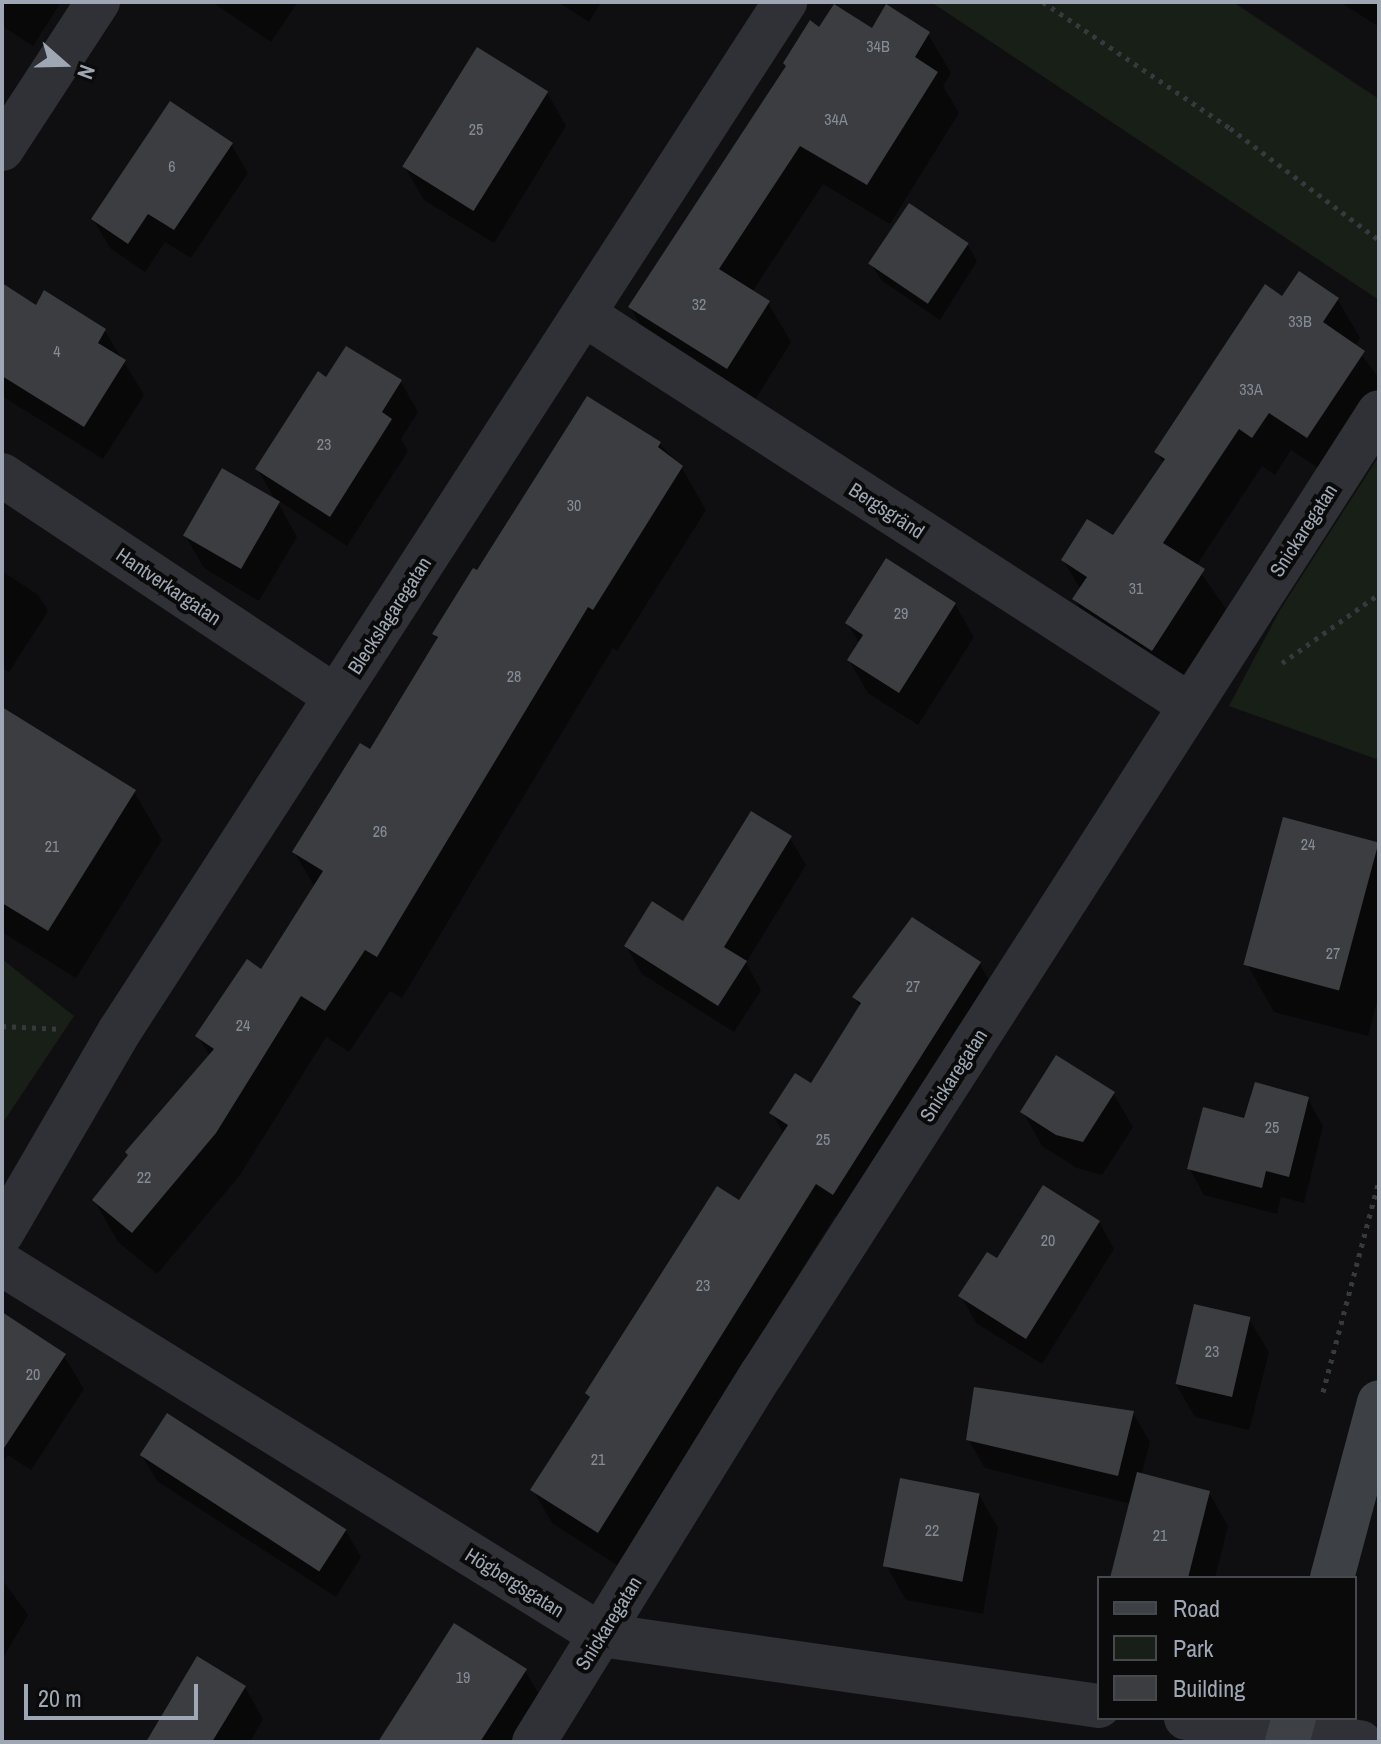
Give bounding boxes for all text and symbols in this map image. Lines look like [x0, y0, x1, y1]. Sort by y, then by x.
north arrow [24, 24, 104, 104]
house number: 34B [866, 36, 890, 56]
text: N [70, 61, 103, 83]
house number: 34A [824, 109, 848, 129]
house number: 25 [469, 119, 483, 139]
house number: 6 [168, 156, 176, 176]
house number: 32 [692, 294, 706, 314]
house number: 33B [1288, 311, 1312, 331]
house number: 4 [53, 341, 61, 361]
house number: 33A [1239, 379, 1263, 399]
house number: 23 [317, 434, 331, 454]
street label: Bergsgränd [845, 477, 929, 543]
street label: Snickaregatan [1264, 479, 1342, 581]
house number: 30 [567, 495, 581, 515]
street label: Hantverkargatan [112, 542, 226, 630]
street label: Bleckslagaregatan [342, 552, 436, 678]
house number: 31 [1129, 578, 1143, 598]
house number: 29 [894, 603, 908, 623]
house number: 28 [507, 666, 521, 686]
house number: 26 [373, 821, 387, 841]
house number: 24 [1301, 834, 1315, 854]
house number: 21 [45, 836, 59, 856]
house number: 27 [1326, 943, 1340, 963]
house number: 27 [906, 976, 920, 996]
house number: 24 [236, 1015, 250, 1035]
street label: Snickaregatan [914, 1024, 992, 1126]
house number: 25 [1265, 1117, 1279, 1137]
house number: 25 [816, 1129, 830, 1149]
house number: 22 [137, 1167, 151, 1187]
house number: 20 [1041, 1230, 1055, 1250]
house number: 23 [696, 1275, 710, 1295]
house number: 23 [1205, 1341, 1219, 1361]
house number: 20 [26, 1364, 40, 1384]
house number: 21 [591, 1449, 605, 1469]
house number: 22 [925, 1520, 939, 1540]
house number: 21 [1153, 1525, 1167, 1545]
street label: Högbergsgatan [461, 1542, 569, 1622]
street label: Snickaregatan [570, 1572, 646, 1674]
legend [1097, 1576, 1357, 1720]
text: Road [1173, 1592, 1220, 1624]
text: Park [1173, 1632, 1213, 1664]
house number: 19 [456, 1667, 470, 1687]
scale bar [28, 1668, 202, 1718]
text: Building [1173, 1672, 1245, 1704]
text: 20 m [38, 1682, 82, 1714]

